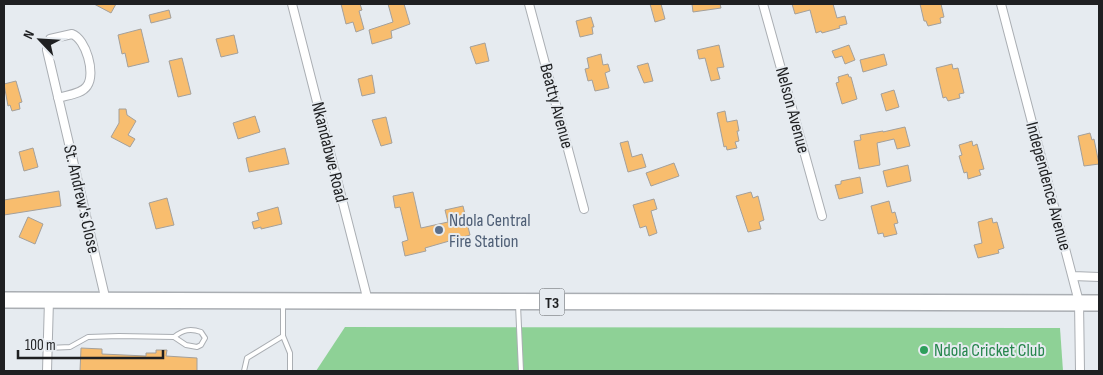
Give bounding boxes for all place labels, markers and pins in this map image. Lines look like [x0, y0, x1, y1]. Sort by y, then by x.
place label: Ndola Central Fire Station [449, 210, 531, 252]
marker: Ndola Central Fire Station [433, 224, 445, 236]
place label: Ndola Cricket Club [934, 340, 1045, 361]
marker: Ndola Cricket Club [918, 344, 930, 356]

